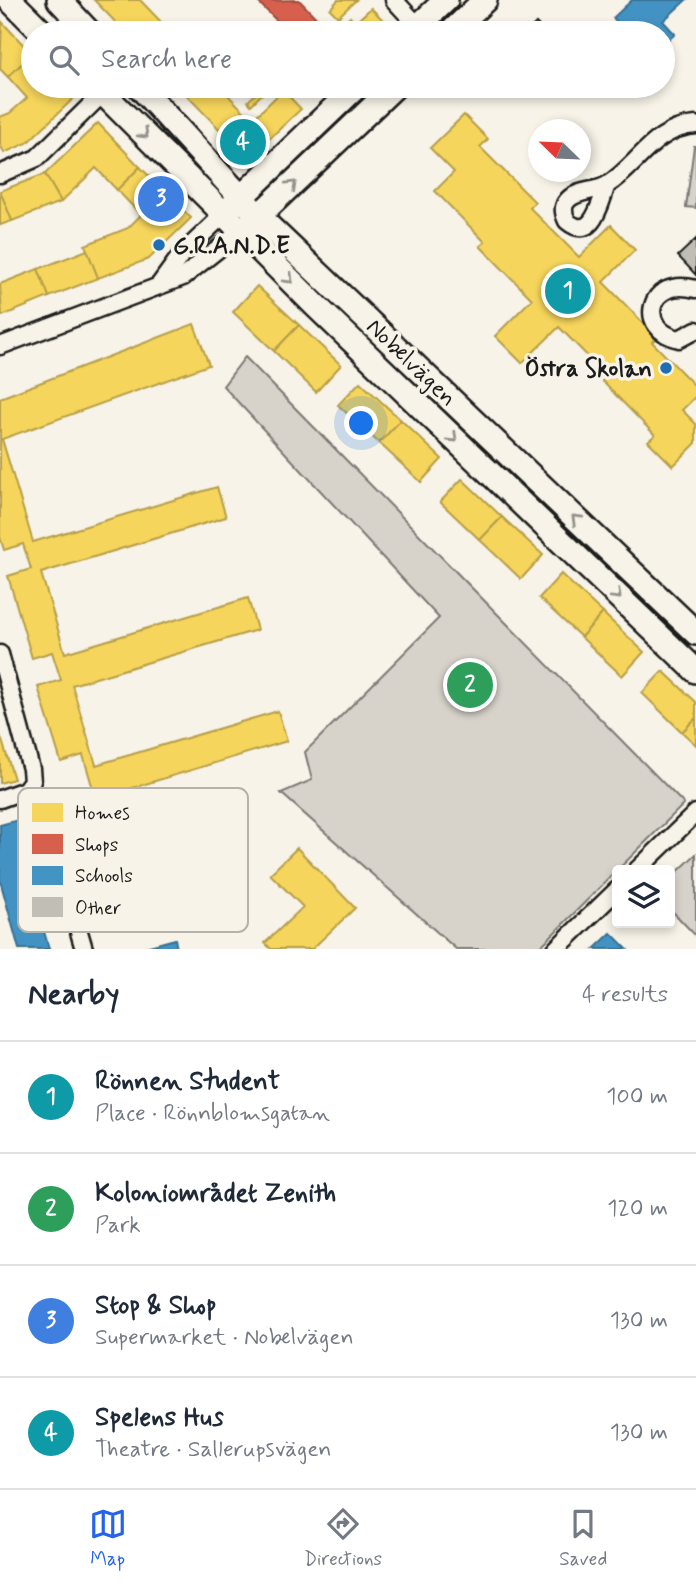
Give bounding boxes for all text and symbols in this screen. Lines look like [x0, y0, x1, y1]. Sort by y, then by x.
search box [21, 21, 675, 98]
icon: search [45, 41, 83, 79]
text: Search here [101, 43, 232, 77]
pin: 4 [220, 116, 266, 168]
north arrow [528, 119, 591, 182]
one-way arrow [136, 126, 148, 138]
pin: 3 [138, 173, 184, 225]
one-way arrow [284, 181, 297, 194]
place label: G.R.A.N.D.E [173, 231, 290, 262]
marker: G.R.A.N.D.E [151, 237, 167, 253]
pin: 1 [545, 265, 591, 317]
one-way arrow [281, 271, 294, 284]
street label: Nobelvägen [359, 312, 463, 414]
place label: Östra Skolan [525, 354, 652, 385]
marker: Östra Skolan [658, 360, 674, 376]
your location [344, 406, 378, 440]
one-way arrow [445, 429, 458, 442]
one-way arrow [571, 514, 584, 527]
one-way arrow [609, 587, 622, 600]
pin: 2 [447, 659, 493, 711]
legend [18, 788, 248, 932]
text: Homes [75, 801, 130, 826]
text: Shops [75, 833, 118, 858]
text: Schools [75, 864, 133, 889]
map controls [612, 865, 675, 928]
button: layers [612, 865, 675, 928]
text: Other [75, 896, 121, 921]
text: Nearby [28, 975, 119, 1014]
text: 4 results [582, 980, 668, 1010]
text: Rönnen Student [95, 1065, 280, 1099]
text: 1 [46, 1082, 56, 1112]
text: 100 m [606, 1082, 668, 1112]
text: Place · Rönnblomsgatan [95, 1099, 330, 1129]
text: Koloniområdet Zenith [95, 1177, 336, 1211]
text: 2 [45, 1194, 57, 1224]
text: 120 m [607, 1194, 668, 1224]
text: Park [95, 1211, 141, 1241]
text: Stop & Shop [95, 1289, 216, 1323]
text: 3 [46, 1306, 56, 1336]
text: 130 m [610, 1306, 668, 1336]
text: Supermarket · Nobelvägen [95, 1323, 354, 1353]
text: Spelens Hus [95, 1401, 224, 1435]
text: 4 [44, 1418, 58, 1448]
text: 130 m [610, 1418, 668, 1448]
text: Theatre · Sallerupsvägen [95, 1435, 331, 1465]
tab: Map [89, 1505, 127, 1572]
tab: Directions [304, 1505, 382, 1572]
tab: Saved [559, 1505, 607, 1572]

